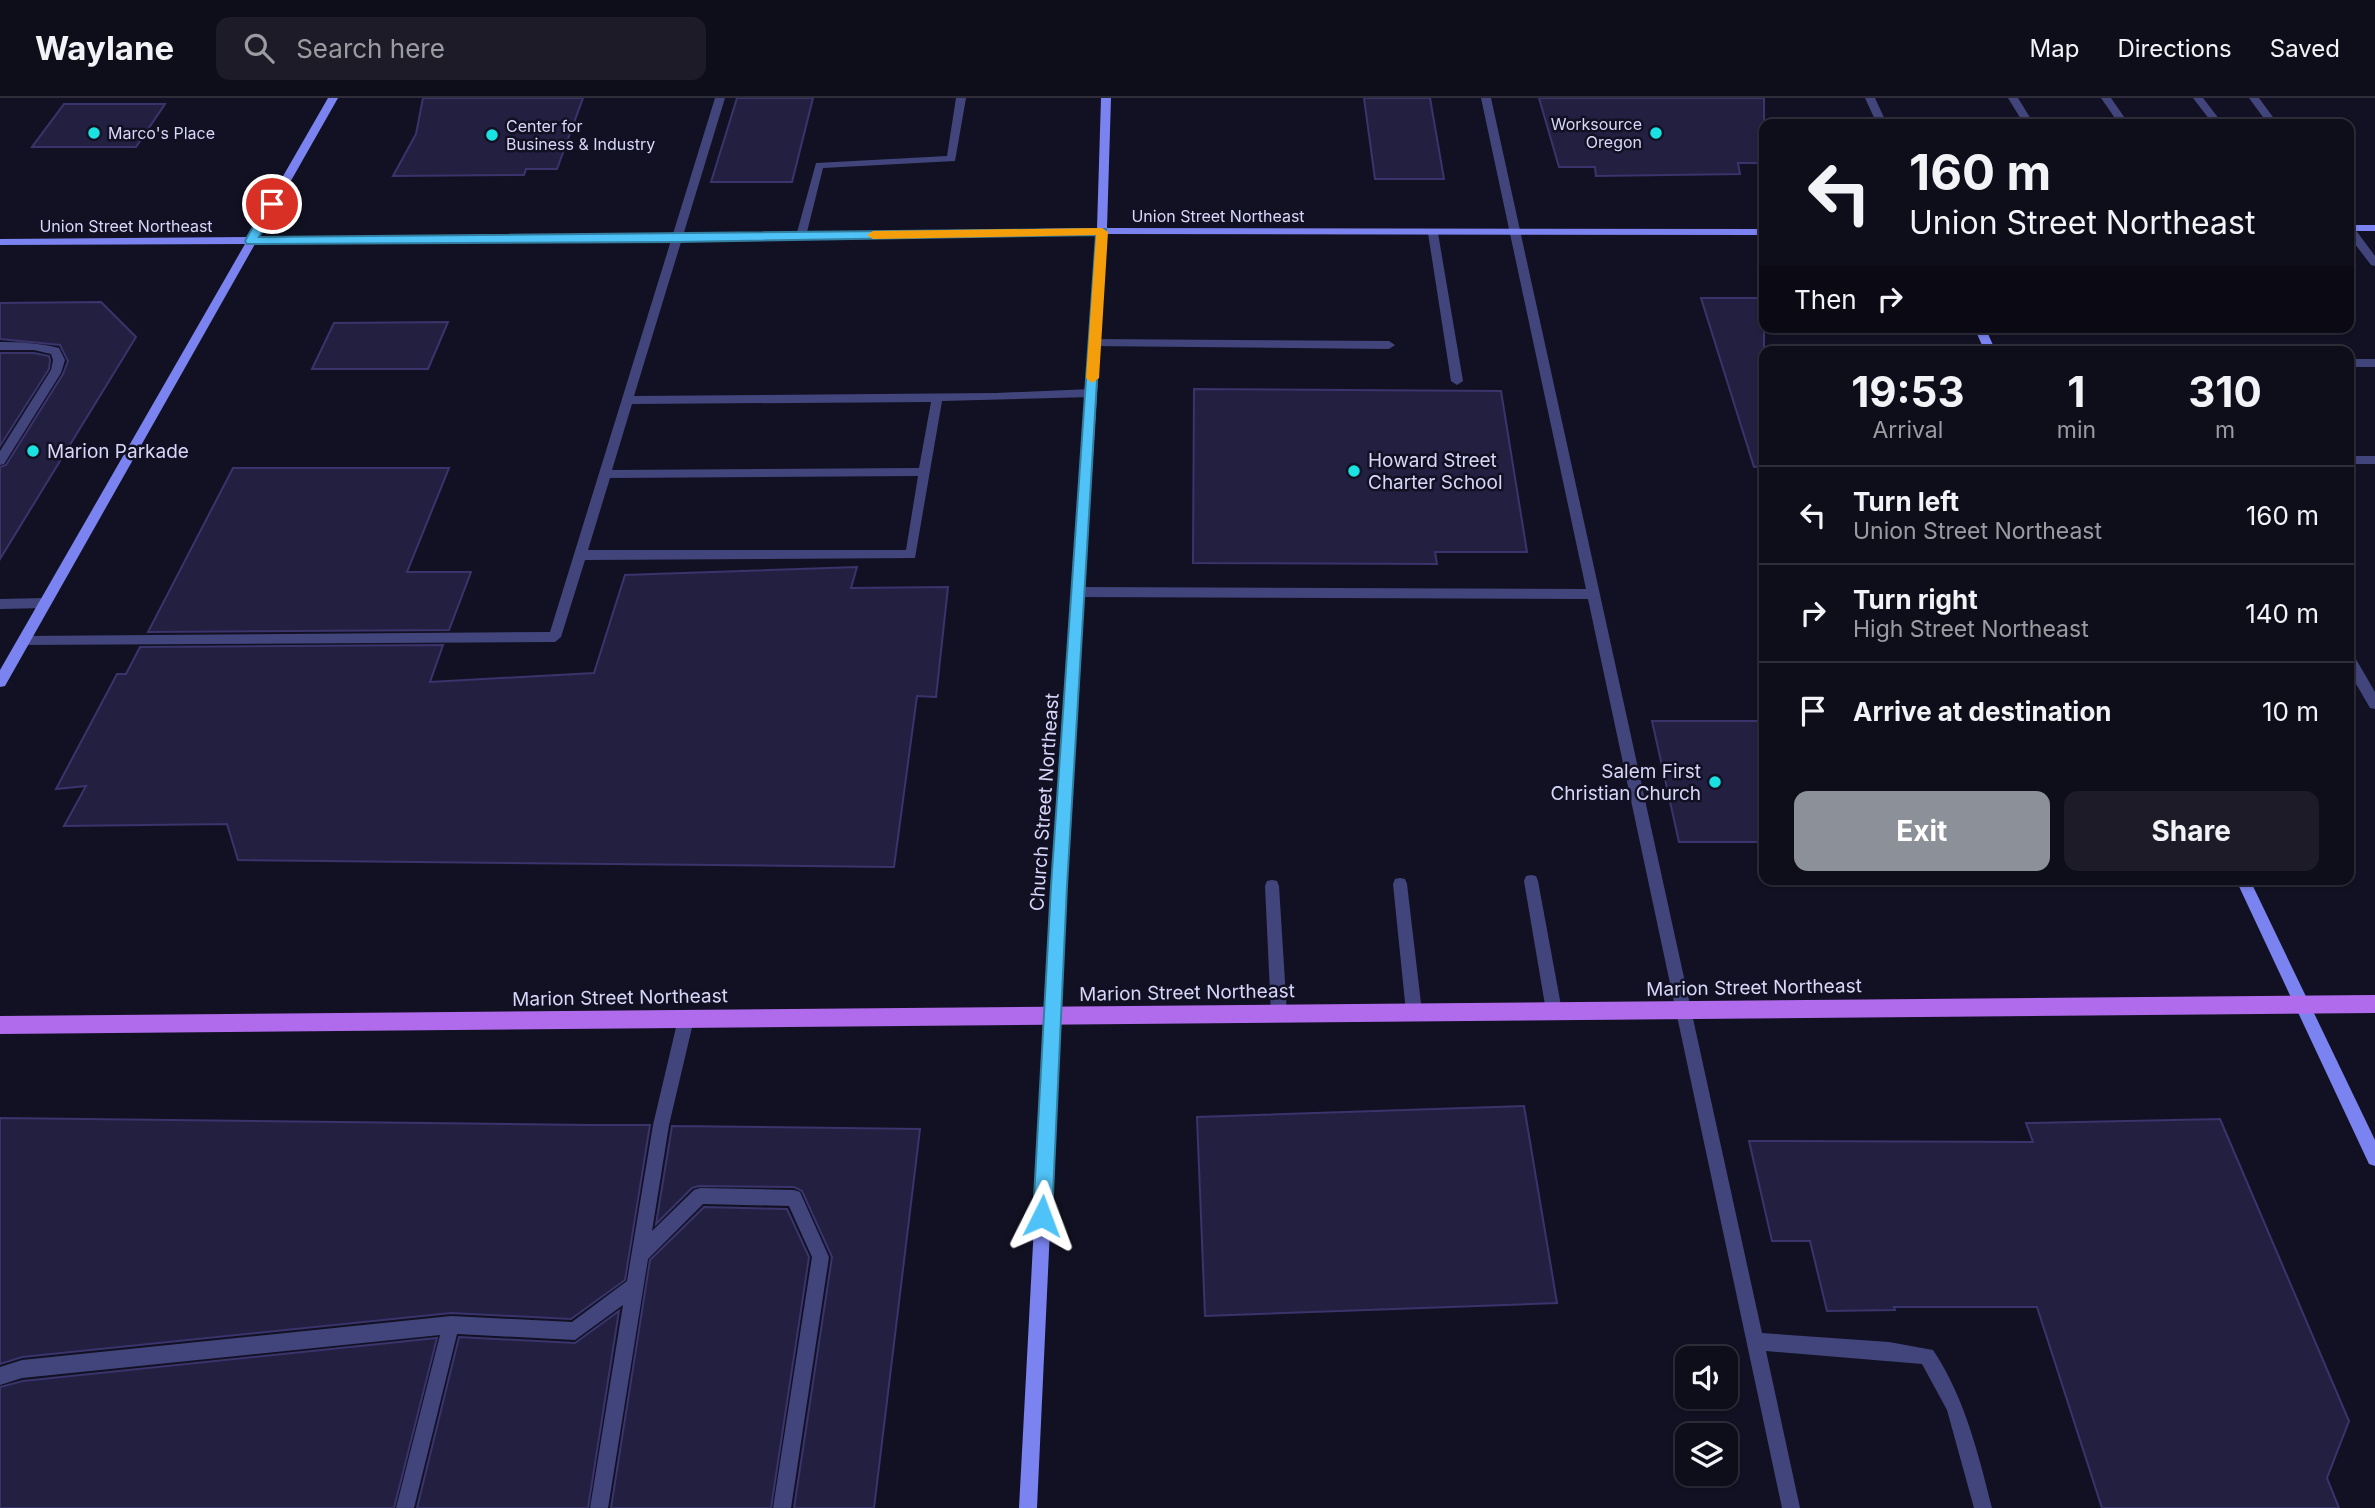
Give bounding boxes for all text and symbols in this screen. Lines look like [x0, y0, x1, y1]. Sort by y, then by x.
search box [216, 17, 706, 80]
text: Waylane [35, 28, 174, 68]
icon: search [240, 29, 278, 67]
text: Search here [296, 33, 445, 64]
text: Map [2030, 34, 2079, 63]
text: Directions [2117, 34, 2232, 63]
text: Saved [2270, 34, 2340, 63]
place label: Worksource Oregon [1551, 114, 1642, 152]
place label: Center for Business & Industry [506, 116, 655, 154]
place label: Marco's Place [108, 123, 215, 143]
marker: Marco's Place [86, 125, 102, 141]
marker: Worksource Oregon [1648, 125, 1664, 141]
marker: Center for Business & Industry [484, 127, 500, 143]
text: 160 m [1909, 143, 2051, 202]
icon: left [1794, 147, 1885, 238]
pin [242, 174, 302, 234]
icon: arrive [253, 185, 291, 223]
text: Union Street Northeast [1909, 203, 2255, 242]
street label: Union Street Northeast [1131, 206, 1305, 226]
street label: Union Street Northeast [39, 216, 213, 236]
icon: right [1871, 280, 1909, 318]
text: Then [1794, 284, 1857, 315]
text: 19:53 [1851, 366, 1965, 417]
text: 1 [2067, 366, 2085, 417]
text: 310 [2188, 366, 2262, 417]
text: Arrival [1872, 416, 1943, 444]
text: min [2057, 416, 2096, 444]
text: m [2215, 416, 2235, 444]
place label: Marion Parkade [47, 440, 189, 463]
marker: Marion Parkade [25, 443, 41, 459]
place label: Howard Street Charter School [1368, 449, 1503, 494]
marker: Howard Street Charter School [1346, 463, 1362, 479]
text: Turn left [1853, 486, 1959, 517]
icon: left [1794, 496, 1832, 534]
text: 160 m [2246, 500, 2319, 531]
text: Union Street Northeast [1853, 517, 2102, 545]
text: Turn right [1853, 584, 1978, 615]
icon: right [1794, 594, 1832, 632]
text: 140 m [2245, 598, 2319, 629]
text: High Street Northeast [1853, 615, 2089, 643]
street label: Church Street Northeast [1025, 692, 1064, 912]
icon: arrive [1794, 692, 1832, 730]
text: Arrive at destination [1853, 696, 2112, 727]
text: 10 m [2262, 696, 2319, 727]
place label: Salem First Christian Church [1550, 760, 1701, 805]
marker: Salem First Christian Church [1707, 774, 1723, 790]
button: Exit [1794, 791, 2050, 871]
button: Share [2064, 791, 2319, 871]
street label: Marion Street Northeast [1646, 974, 1862, 1001]
street label: Marion Street Northeast [1079, 979, 1295, 1006]
street label: Marion Street Northeast [512, 984, 728, 1011]
position arrow [1005, 1179, 1079, 1253]
map controls [1675, 1346, 1738, 1486]
button: sound [1675, 1346, 1738, 1409]
button: layers [1675, 1423, 1738, 1486]

